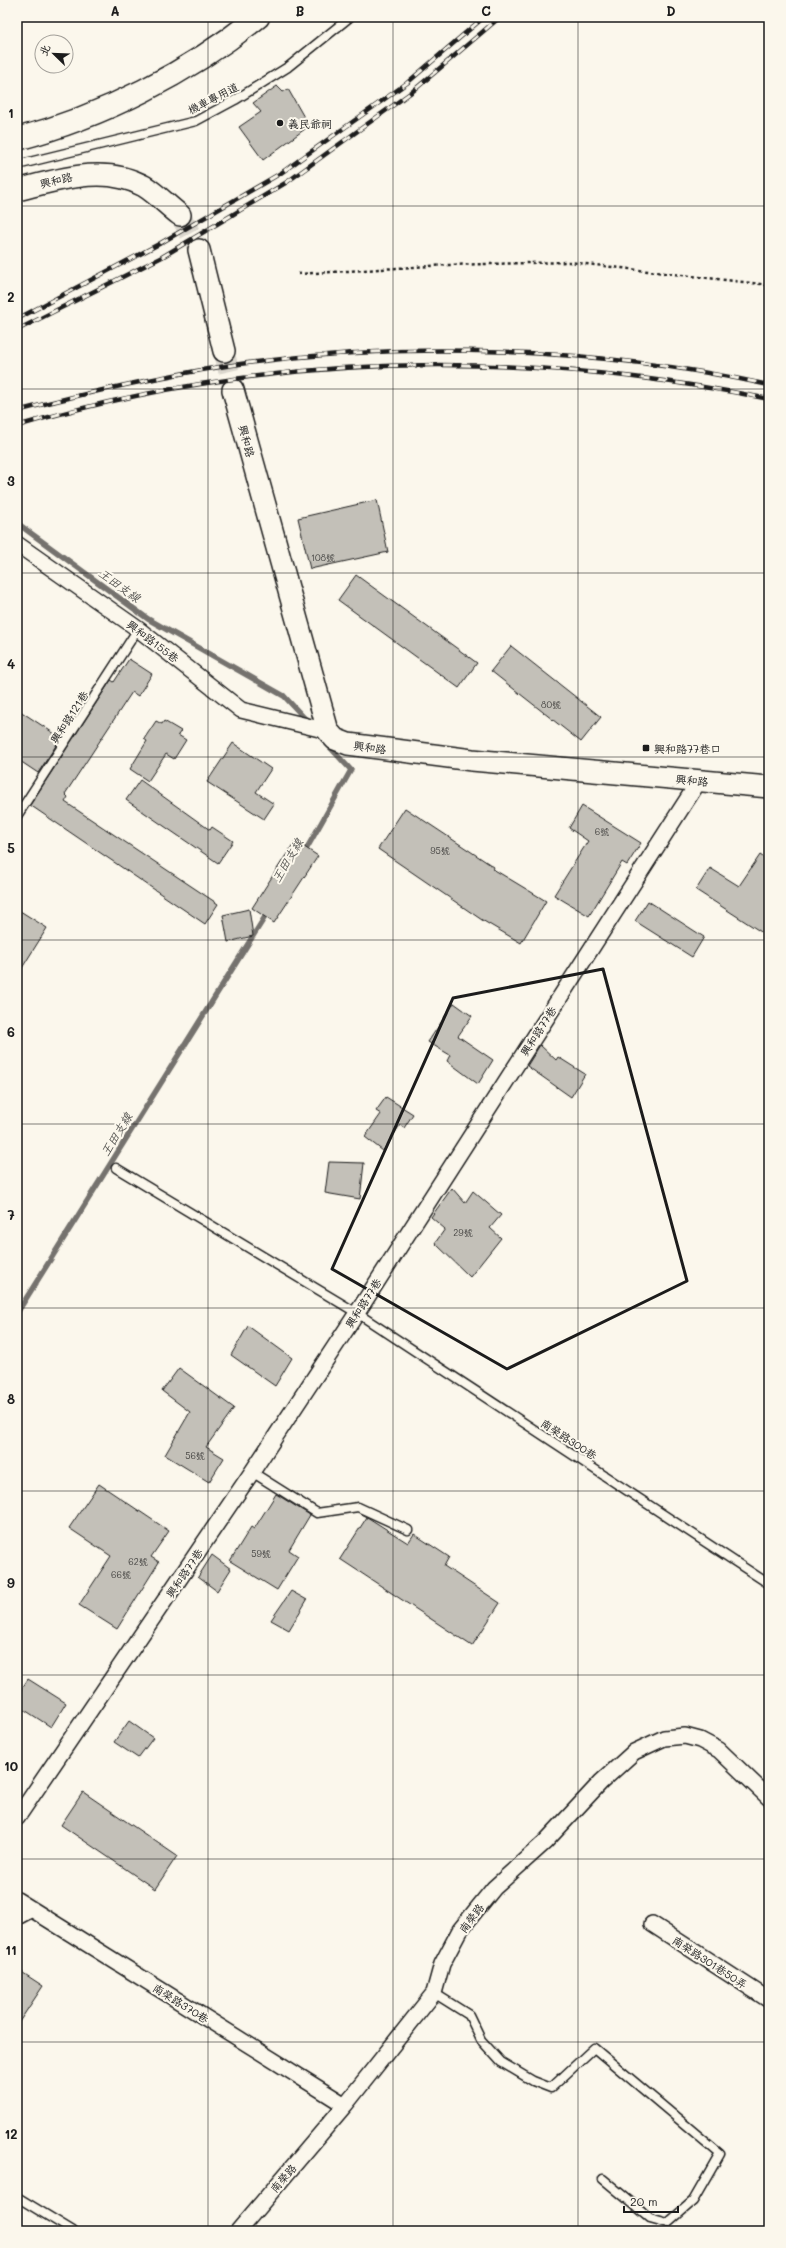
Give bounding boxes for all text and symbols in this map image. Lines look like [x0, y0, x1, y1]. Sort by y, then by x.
text: A [110, 2, 120, 19]
text: B [296, 2, 305, 19]
text: C [481, 2, 491, 19]
text: D [666, 2, 676, 19]
north arrow [34, 34, 74, 74]
text: 北 [35, 42, 53, 58]
street label: 機車專用道 [185, 79, 241, 117]
text: 1 [8, 104, 14, 121]
place label: 義民爺祠 [288, 116, 332, 131]
marker: 義民爺祠 [275, 118, 285, 128]
street label: 興和路 [38, 169, 74, 191]
text: 2 [7, 288, 15, 305]
street label: 興和路 [235, 423, 259, 459]
text: 3 [7, 472, 15, 489]
house number: 108號 [311, 552, 335, 563]
water label: 王田支線 [96, 564, 145, 606]
street label: 興和路155巷 [124, 616, 182, 666]
text: 4 [7, 655, 15, 672]
street label: 興和路121巷 [46, 688, 92, 746]
house number: 80號 [541, 699, 561, 710]
street label: 興和路 [353, 737, 387, 757]
place label: 興和路77巷口 [654, 741, 721, 756]
marker: 興和路77巷口 [641, 743, 651, 753]
street label: 興和路 [675, 771, 709, 789]
house number: 6號 [595, 826, 609, 837]
water label: 王田支線 [268, 834, 307, 885]
text: 5 [7, 839, 15, 856]
house number: 95號 [430, 845, 450, 856]
street label: 興和路77巷 [516, 1003, 560, 1059]
text: 6 [7, 1023, 15, 1040]
water label: 王田支線 [96, 1109, 136, 1159]
text: 7 [7, 1206, 15, 1223]
house number: 29號 [453, 1227, 473, 1238]
street label: 興和路77巷 [341, 1275, 385, 1331]
text: 8 [7, 1390, 15, 1407]
street label: 南榮路300巷 [538, 1415, 600, 1463]
house number: 56號 [185, 1450, 205, 1461]
street label: 興和路77巷 [162, 1545, 206, 1601]
house number: 59號 [251, 1548, 271, 1559]
house number: 62號 [128, 1556, 148, 1567]
house number: 66號 [111, 1569, 131, 1580]
text: 9 [7, 1574, 15, 1591]
text: 10 [4, 1757, 18, 1774]
street label: 南榮路 [455, 1900, 487, 1936]
street label: 南榮路301巷50弄 [670, 1932, 750, 1992]
text: 11 [5, 1941, 17, 1958]
street label: 南榮路370巷 [150, 1980, 212, 2026]
text: 12 [4, 2125, 18, 2142]
street label: 南榮路 [267, 2161, 299, 2195]
scale bar [624, 2188, 678, 2214]
text: 20 m [630, 2193, 658, 2209]

